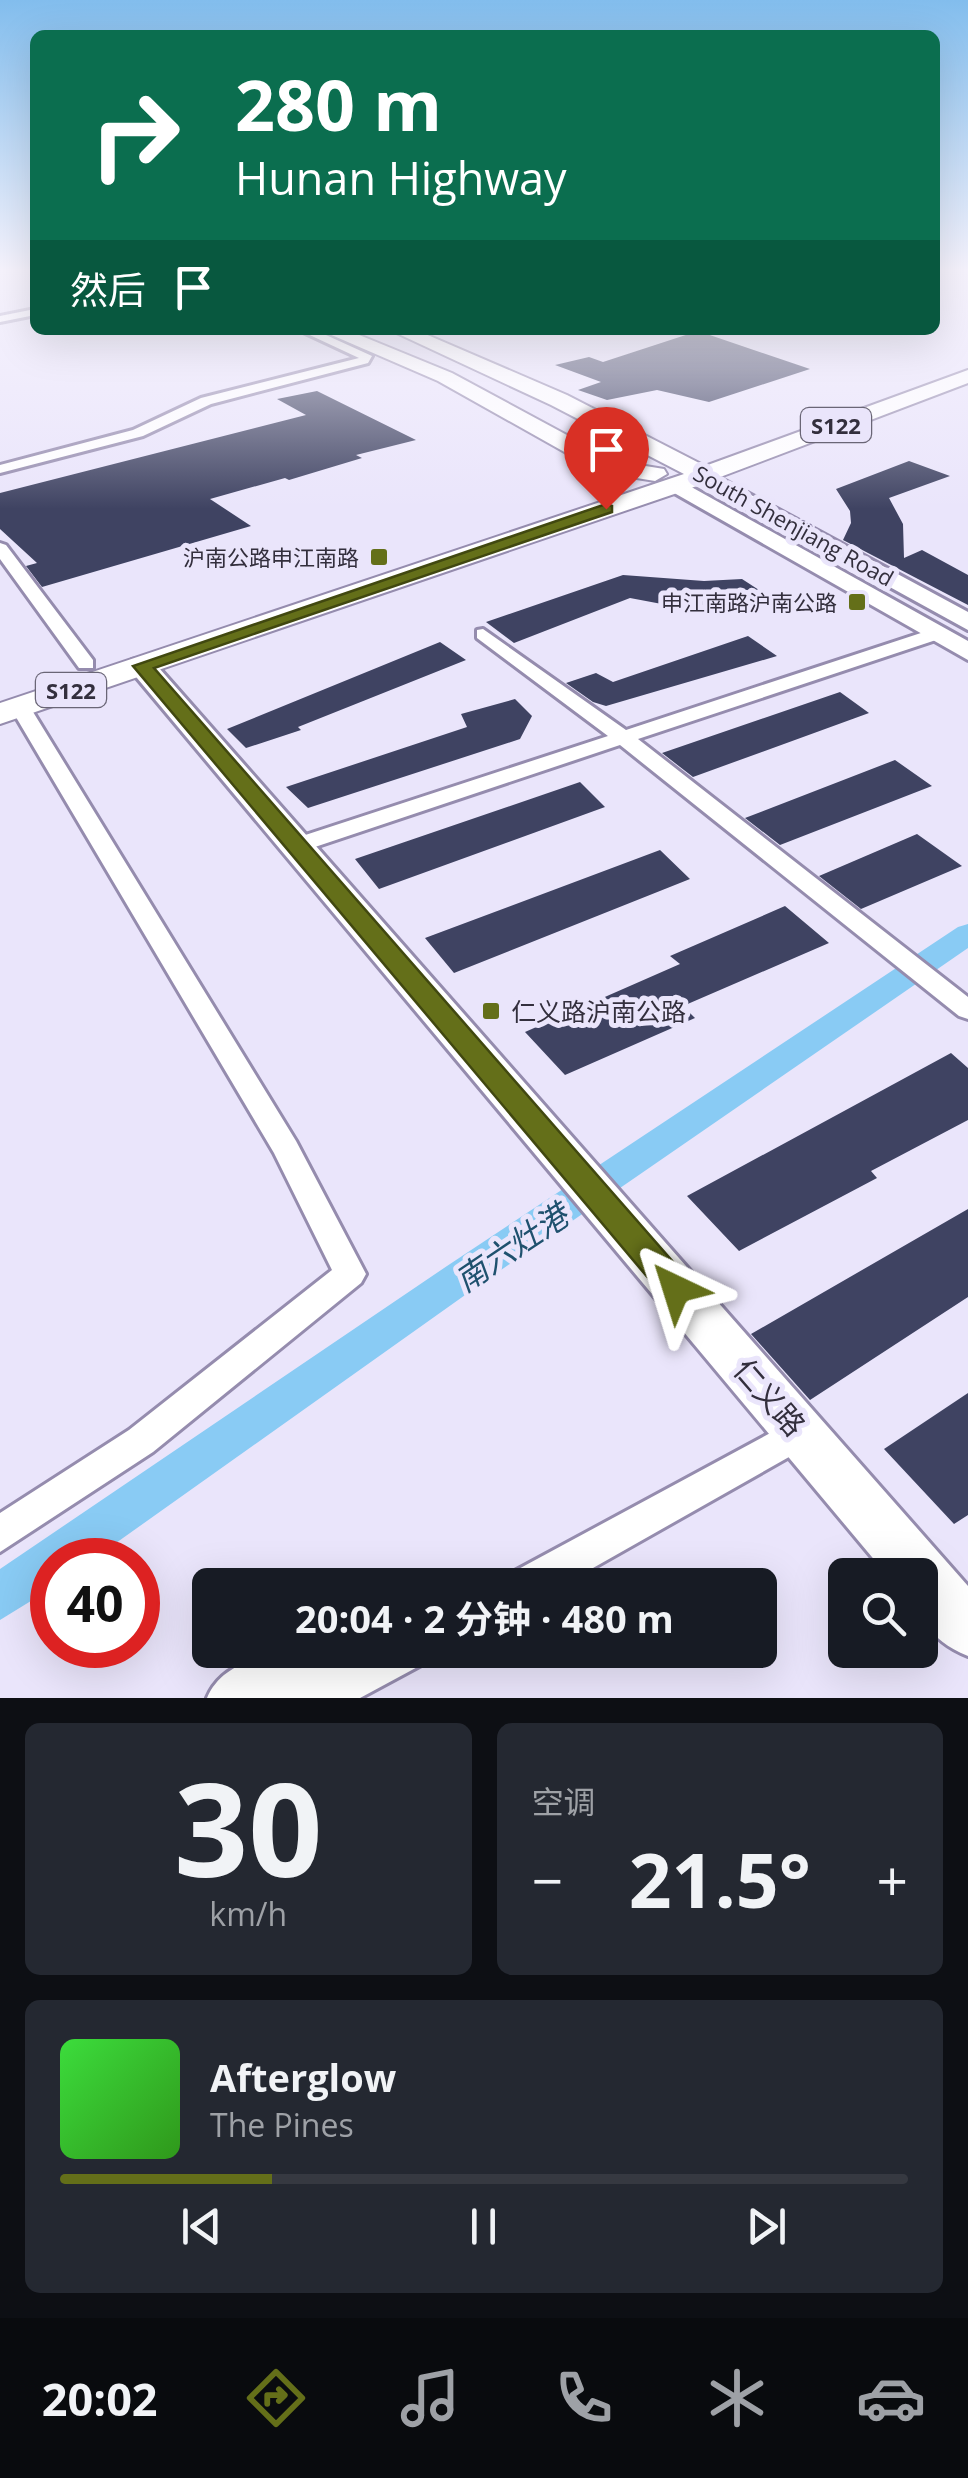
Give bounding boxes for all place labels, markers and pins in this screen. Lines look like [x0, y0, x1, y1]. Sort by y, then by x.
pin [564, 407, 649, 510]
place label: 沪南公路申江南路 [183, 542, 359, 572]
marker: 沪南公路申江南路 [368, 546, 390, 568]
place label: 申江南路沪南公路 [661, 587, 837, 617]
marker: 申江南路沪南公路 [846, 591, 868, 613]
place label: 仁义路沪南公路 [511, 994, 686, 1028]
marker: 仁义路沪南公路 [480, 1000, 502, 1022]

